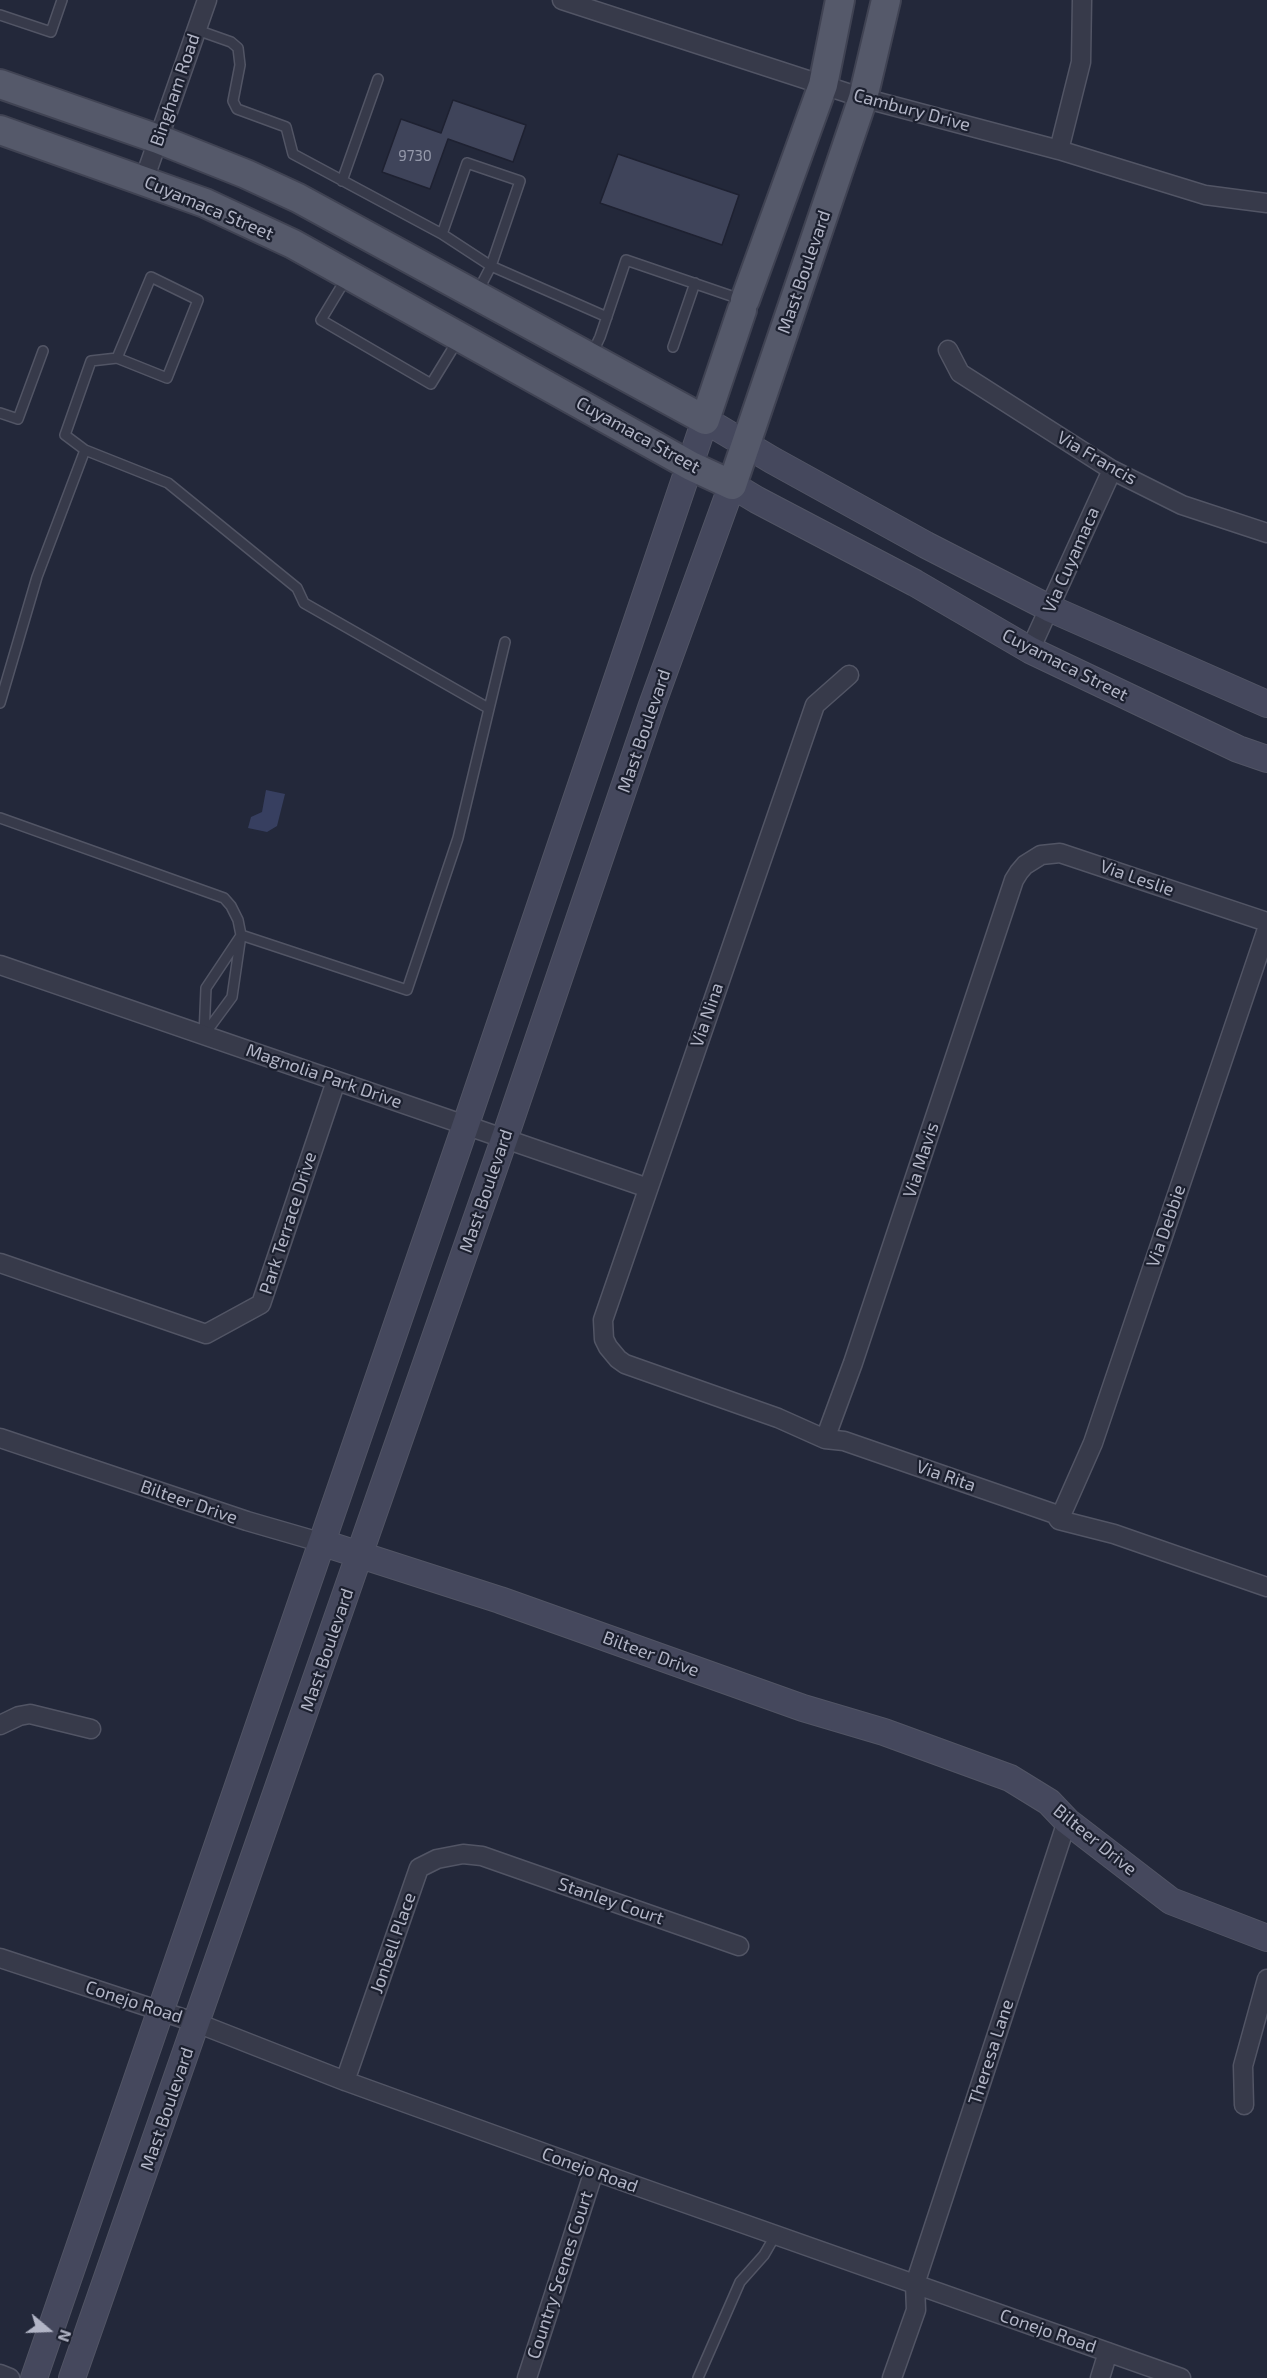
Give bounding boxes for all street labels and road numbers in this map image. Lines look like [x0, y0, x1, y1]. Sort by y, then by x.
street label: Bingham Road [146, 31, 204, 149]
street label: Cambury Drive [851, 84, 973, 136]
street label: Cuyamaca Street [141, 171, 277, 245]
street label: Mast Boulevard [773, 208, 835, 336]
street label: Cuyamaca Street [572, 392, 704, 478]
street label: Via Francis [1053, 426, 1141, 490]
street label: Via Cuyamaca [1038, 504, 1104, 616]
street label: Cuyamaca Street [999, 624, 1131, 706]
street label: Mast Boulevard [613, 667, 675, 795]
street label: Via Leslie [1097, 855, 1177, 901]
street label: Via Nina [686, 980, 728, 1050]
street label: Magnolia Park Drive [243, 1039, 405, 1113]
street label: Via Mavis [899, 1120, 943, 1200]
street label: Mast Boulevard [455, 1127, 517, 1255]
street label: Park Terrace Drive [255, 1149, 321, 1297]
street label: Via Debbie [1142, 1182, 1190, 1270]
street label: Via Rita [913, 1456, 979, 1496]
street label: Bilteer Drive [138, 1475, 240, 1529]
street label: Mast Boulevard [296, 1586, 358, 1714]
street label: Bilteer Drive [600, 1627, 702, 1681]
street label: Bilteer Drive [1049, 1800, 1141, 1880]
street label: Stanley Court [555, 1873, 667, 1929]
street label: Jonbell Place [366, 1890, 420, 1996]
street label: Conejo Road [83, 1976, 185, 2028]
street label: Theresa Lane [964, 1997, 1018, 2107]
street label: Mast Boulevard [136, 2045, 198, 2173]
street label: Conejo Road [539, 2143, 641, 2197]
street label: Country Scenes Court [523, 2188, 597, 2362]
street label: Conejo Road [997, 2304, 1099, 2358]

